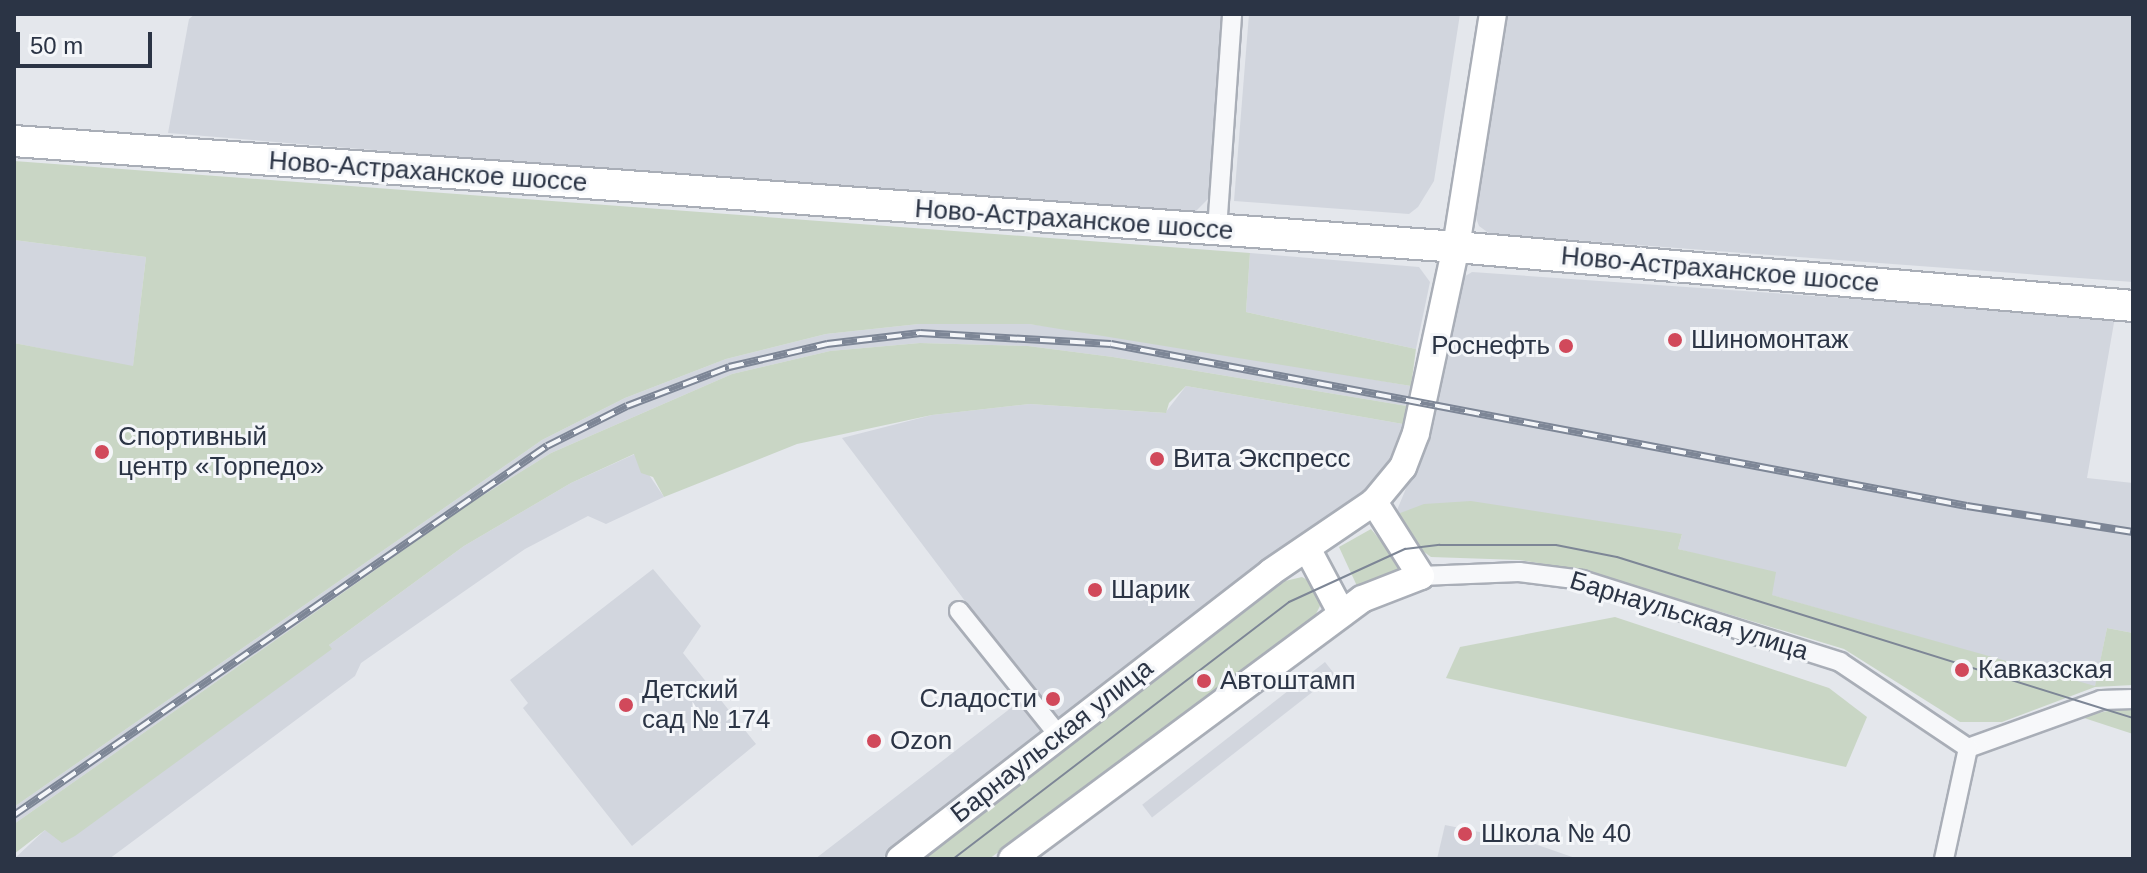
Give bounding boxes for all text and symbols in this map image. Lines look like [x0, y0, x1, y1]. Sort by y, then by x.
scale bar [20, 16, 156, 66]
text: 50 m [30, 32, 83, 59]
street label: Ново-Астраханское шоссе [268, 145, 588, 199]
street label: Ново-Астраханское шоссе [914, 193, 1234, 247]
street label: Ново-Астраханское шоссе [1560, 241, 1880, 299]
place label: Шиномонтаж [1691, 324, 1848, 356]
place label: Роснефть [1431, 330, 1550, 362]
marker: Шиномонтаж [1666, 331, 1684, 349]
marker: Роснефть [1557, 337, 1575, 355]
place label: Спортивный центр «Торпедо» [118, 421, 324, 482]
marker: Спортивный центр «Торпедо» [93, 443, 111, 461]
place label: Вита Экспресс [1173, 443, 1351, 475]
marker: Вита Экспресс [1148, 450, 1166, 468]
street label: Барнаульская улица [1566, 565, 1812, 667]
place label: Шарик [1111, 574, 1190, 606]
marker: Шарик [1086, 581, 1104, 599]
street label: Барнаульская улица [945, 652, 1159, 830]
place label: Кавказская [1978, 654, 2113, 686]
marker: Кавказская [1953, 661, 1971, 679]
place label: Автоштамп [1220, 665, 1356, 697]
marker: Автоштамп [1195, 672, 1213, 690]
place label: Детский сад № 174 [642, 674, 770, 736]
place label: Сладости [920, 683, 1037, 715]
marker: Сладости [1044, 690, 1062, 708]
marker: Детский сад № 174 [617, 696, 635, 714]
place label: Ozon [890, 725, 952, 757]
marker: Ozon [865, 732, 883, 750]
place label: Школа № 40 [1481, 818, 1631, 850]
marker: Школа № 40 [1456, 825, 1474, 843]

